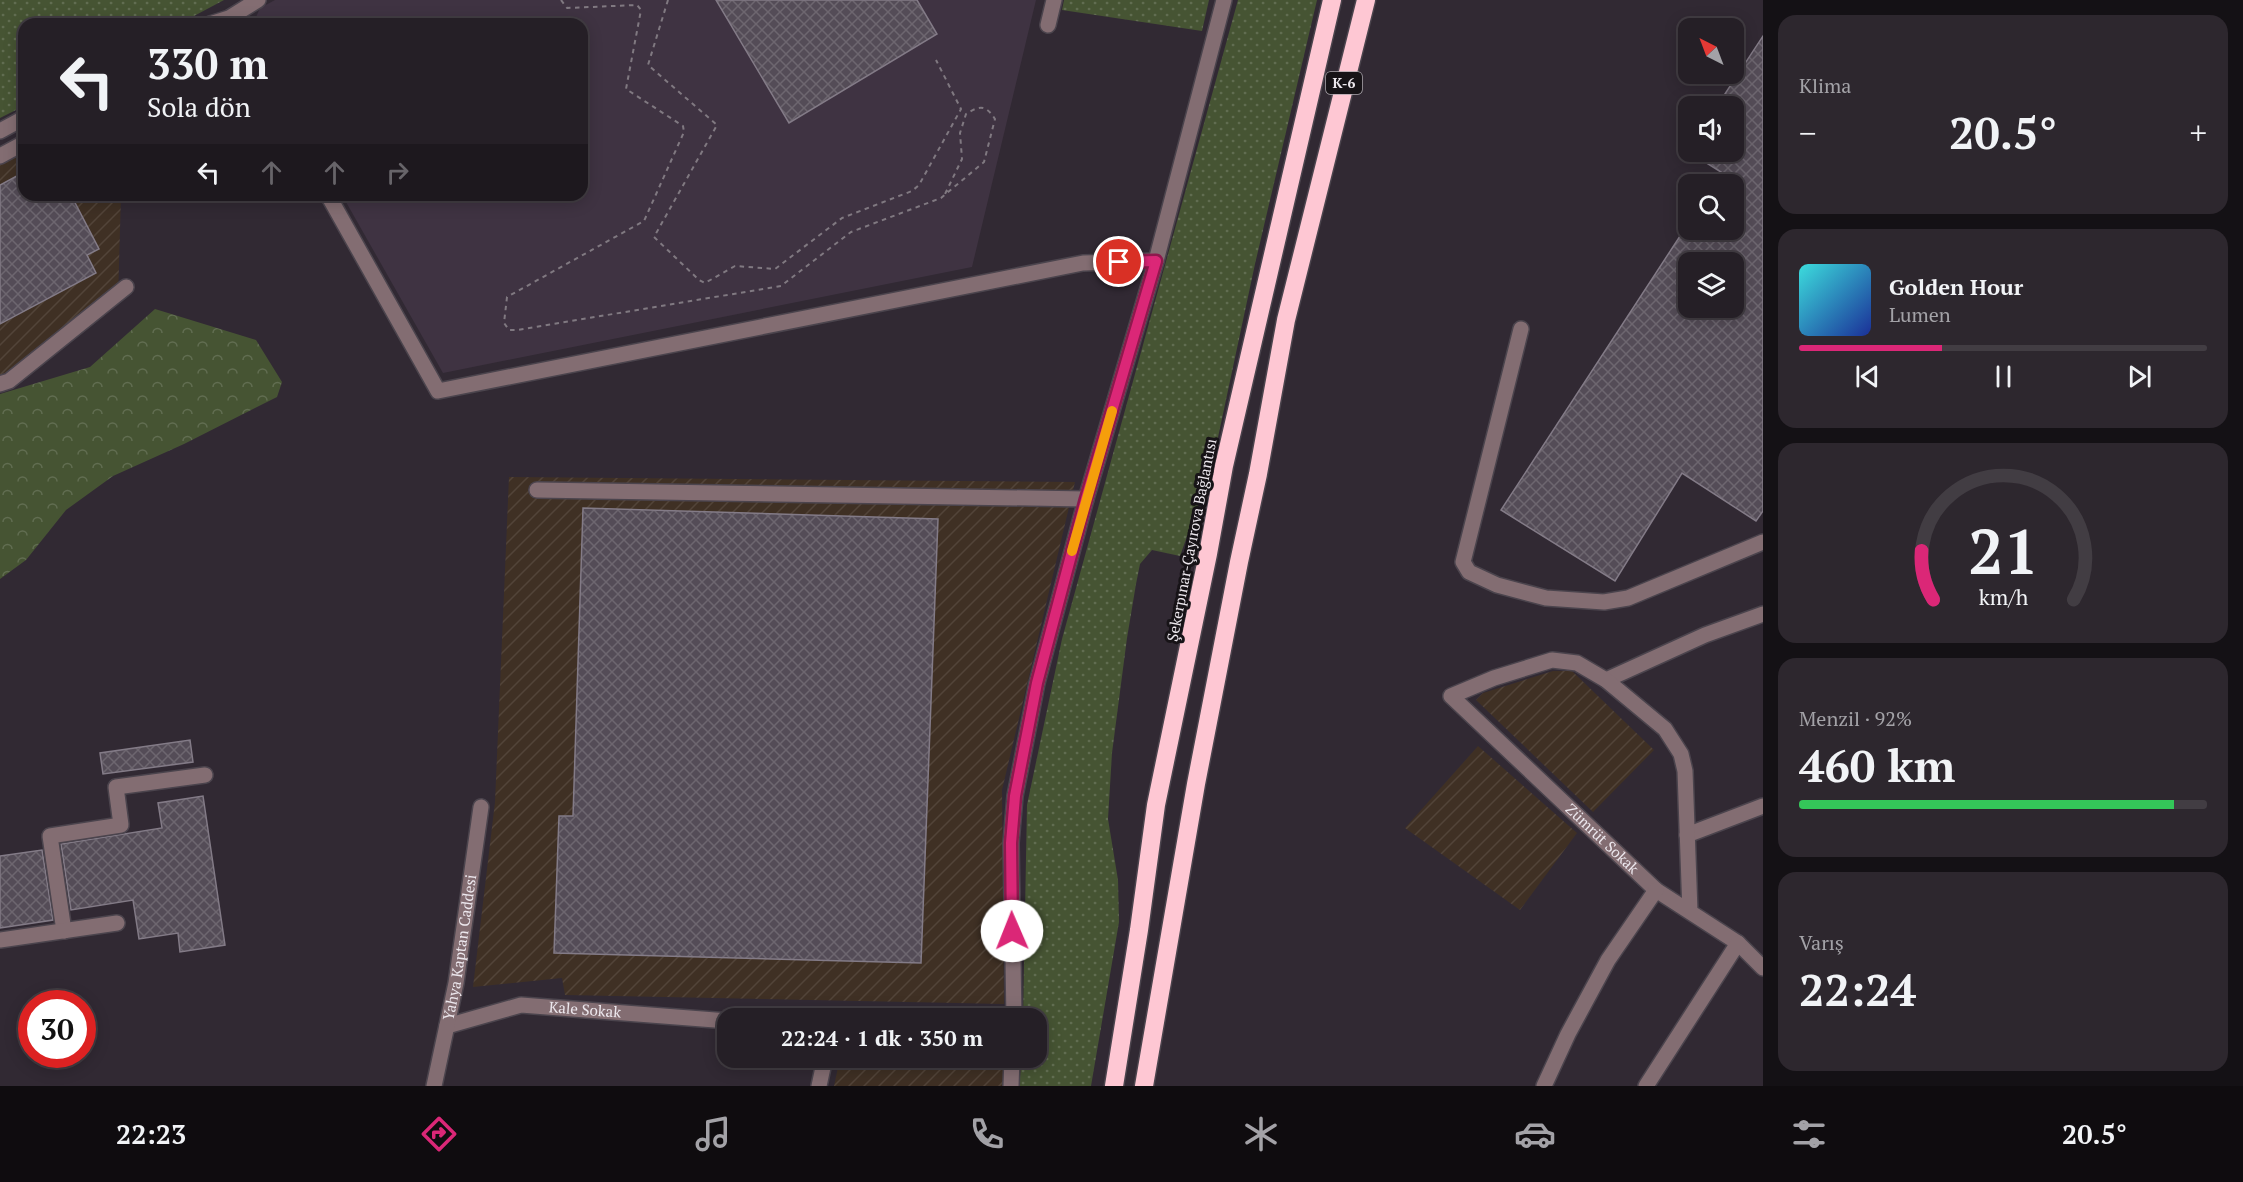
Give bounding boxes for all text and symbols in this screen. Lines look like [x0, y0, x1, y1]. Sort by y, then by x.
north arrow [1678, 18, 1744, 84]
map controls [1678, 18, 1744, 318]
text: 330 m [147, 35, 268, 91]
icon: left [48, 42, 126, 120]
road number: K-6 [1326, 72, 1362, 94]
text: Klima [1799, 72, 1851, 99]
text: Sola dön [147, 89, 251, 125]
button: sound [1678, 96, 1744, 162]
text: 20.5° [1949, 102, 2057, 162]
text: − [1799, 111, 1817, 154]
text: + [2189, 111, 2207, 154]
icon: left [192, 156, 225, 189]
icon: ahead [255, 156, 288, 189]
icon: ahead [318, 156, 351, 189]
icon: right [381, 156, 414, 189]
button: search [1678, 174, 1744, 240]
pin [1093, 236, 1144, 287]
icon: arrive [1102, 245, 1135, 278]
button: layers [1678, 252, 1744, 318]
text: Golden Hour [1889, 272, 2023, 301]
text: Lumen [1889, 301, 1951, 328]
icon: previous [1851, 360, 1884, 393]
icon: pause [1987, 360, 2020, 393]
icon: next [2123, 360, 2156, 393]
street label: Şekerpınar-Çayırova Bağlantısı [1162, 437, 1221, 643]
text: 21 [1968, 509, 2038, 592]
text: km/h [1978, 583, 2028, 611]
text: Menzil · 92% [1799, 705, 1912, 732]
text: 460 km [1799, 735, 1955, 795]
street label: Zümrüt Sokak [1562, 799, 1644, 878]
street label: Yahya Kaptan Caddesi [437, 873, 480, 1022]
position arrow [980, 899, 1044, 963]
text: Varış [1799, 929, 1844, 956]
text: 22:24 [1799, 959, 1916, 1019]
speed limit sign: 30 [18, 990, 96, 1068]
street label: Kale Sokak [548, 996, 622, 1022]
text: 22:24 · 1 dk · 350 m [781, 1023, 983, 1052]
icon: directions [418, 1113, 460, 1155]
icon: music [692, 1113, 734, 1155]
icon: phone [966, 1113, 1008, 1155]
icon: climate [1240, 1113, 1282, 1155]
icon: car [1514, 1113, 1556, 1155]
icon: filters [1788, 1113, 1830, 1155]
text: 22:23 [116, 1116, 186, 1152]
text: 20.5° [2062, 1116, 2127, 1152]

